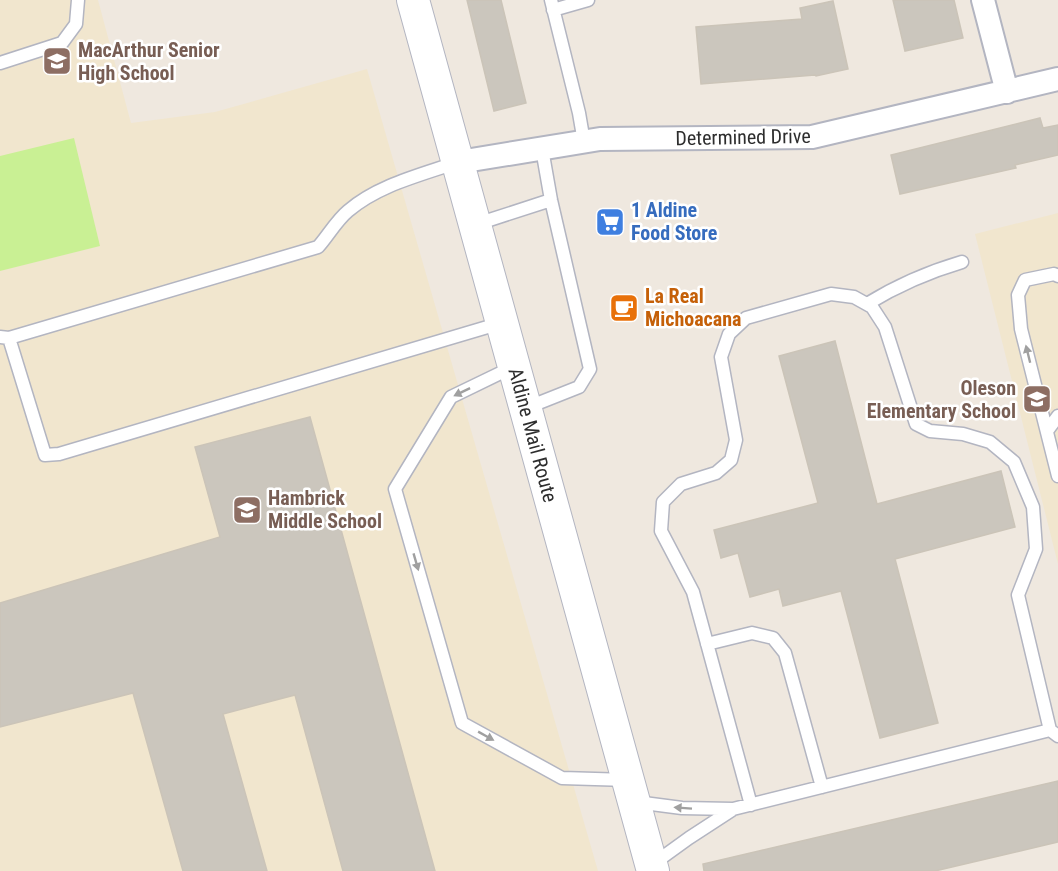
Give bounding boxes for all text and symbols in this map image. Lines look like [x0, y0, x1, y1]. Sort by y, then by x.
place label: MacArthur Senior High School [78, 38, 220, 85]
school or university icon: MacArthur Senior High School [41, 45, 73, 77]
street label: Determined Drive [675, 124, 811, 150]
place label: 1 Aldine Food Store [631, 198, 717, 245]
supermarket icon: 1 Aldine Food Store [594, 206, 626, 238]
place label: La Real Michoacana [645, 284, 742, 331]
cafe icon: La Real Michoacana [608, 292, 640, 324]
one-way arrow [1022, 345, 1032, 363]
street label: Aldine Mail Route [504, 365, 562, 505]
place label: Oleson Elementary School [867, 376, 1016, 423]
school or university icon: Oleson Elementary School [1021, 383, 1053, 415]
one-way arrow [453, 387, 470, 396]
place label: Hambrick Middle School [268, 486, 382, 533]
school or university icon: Hambrick Middle School [231, 494, 263, 526]
one-way arrow [412, 553, 421, 571]
one-way arrow [477, 731, 494, 741]
one-way arrow [674, 803, 693, 812]

